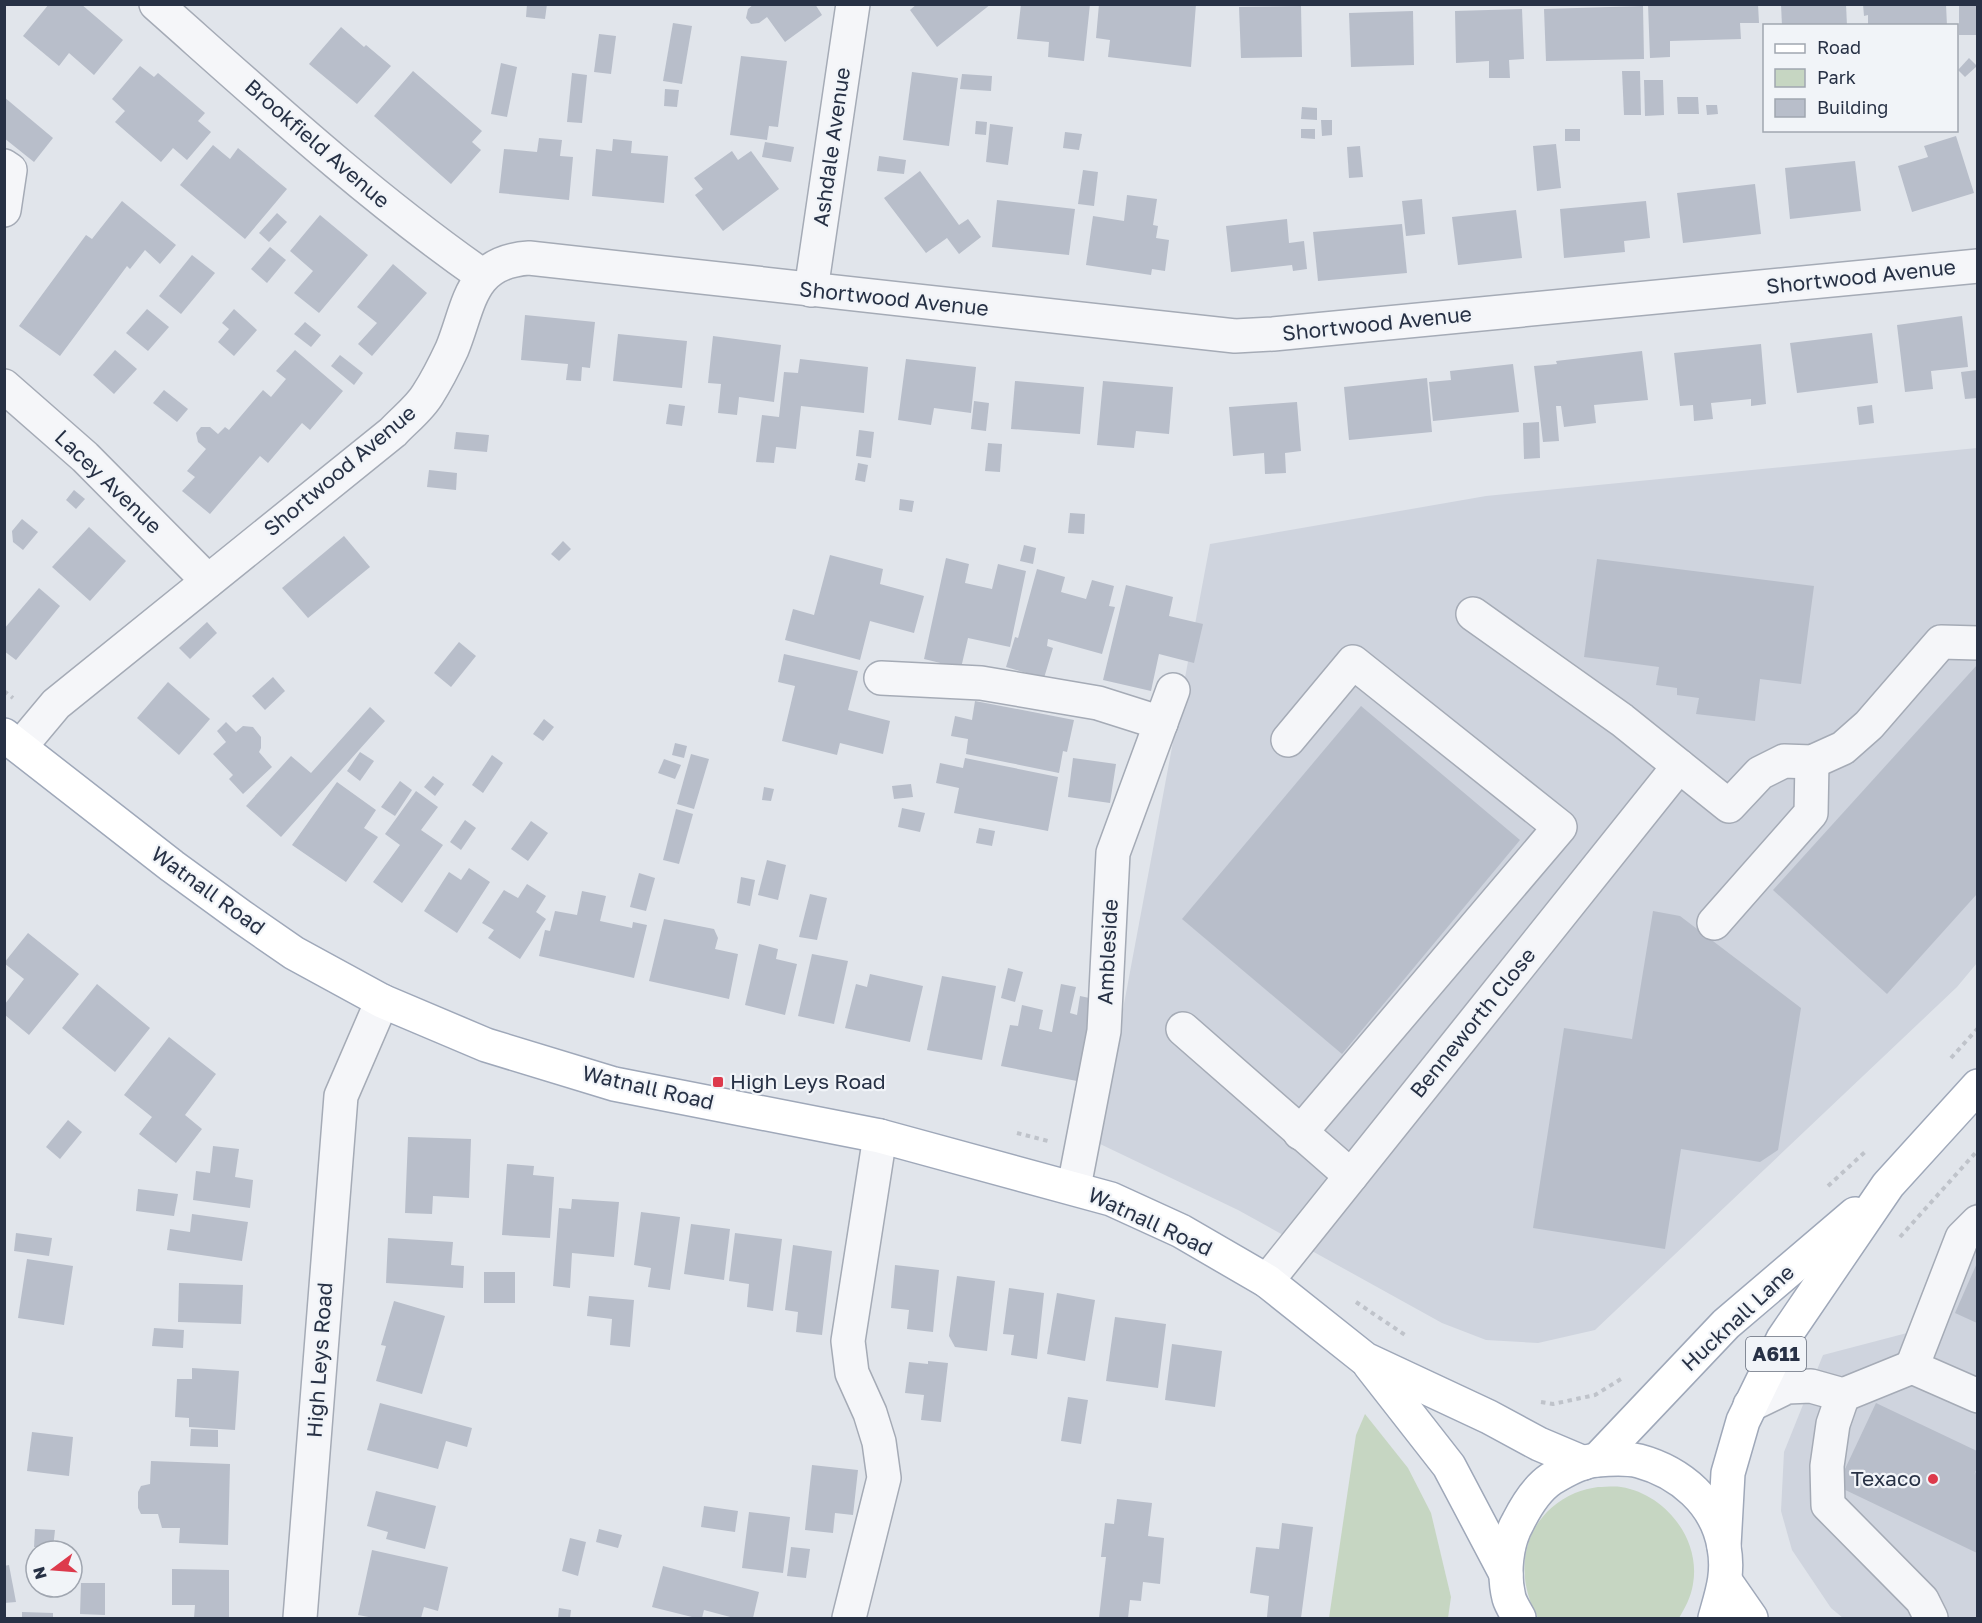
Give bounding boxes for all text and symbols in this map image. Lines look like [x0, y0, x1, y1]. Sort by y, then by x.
legend [1763, 24, 1958, 132]
text: Road [1817, 36, 1861, 58]
street label: Ashdale Avenue [807, 65, 855, 228]
text: Park [1817, 66, 1856, 88]
street label: Brookfield Avenue [240, 73, 395, 213]
text: Building [1817, 96, 1888, 118]
street label: Shortwood Avenue [1765, 253, 1957, 299]
street label: Shortwood Avenue [798, 275, 990, 321]
street label: Shortwood Avenue [1281, 300, 1473, 346]
street label: Shortwood Avenue [258, 399, 421, 541]
street label: Lacey Avenue [50, 424, 168, 539]
street label: Watnall Road [147, 840, 271, 940]
street label: Ambleside [1091, 898, 1123, 1006]
street label: Benneworth Close [1404, 942, 1541, 1103]
street label: Watnall Road [580, 1059, 717, 1115]
place label: High Leys Road [730, 1068, 886, 1094]
marker: High Leys Road [711, 1075, 725, 1089]
street label: Watnall Road [1084, 1181, 1217, 1261]
street label: Hucknall Lane [1676, 1258, 1799, 1376]
street label: High Leys Road [301, 1281, 337, 1439]
road number: A611 [1746, 1337, 1806, 1371]
place label: Texaco [1851, 1465, 1921, 1491]
marker: Texaco [1926, 1472, 1940, 1486]
north arrow [24, 1539, 84, 1599]
text: N [28, 1565, 51, 1582]

